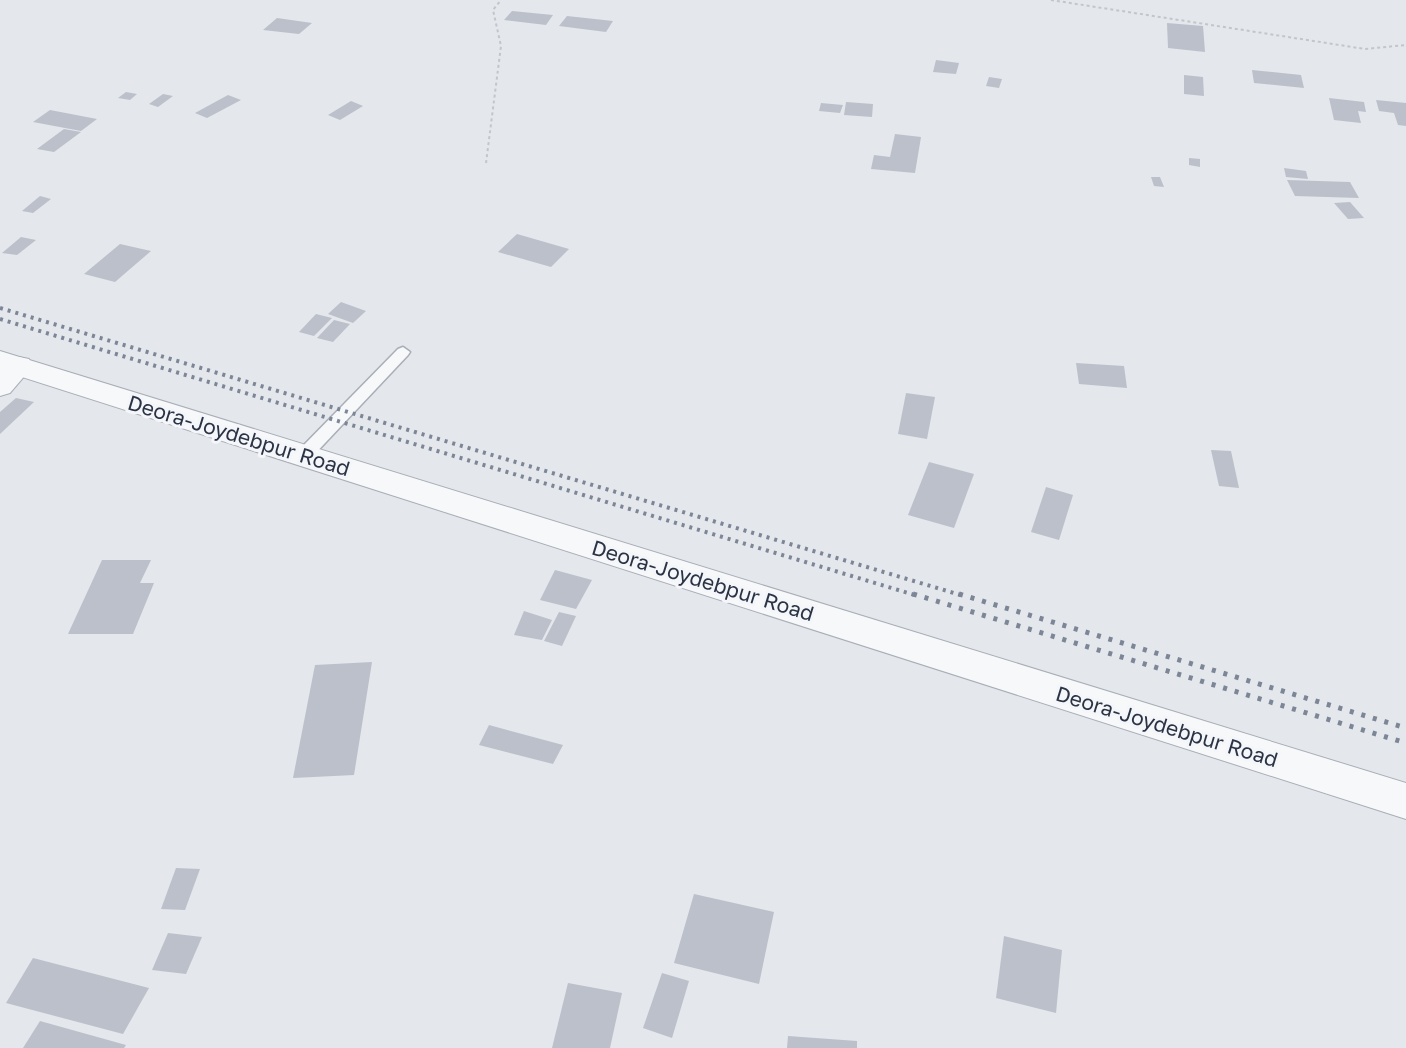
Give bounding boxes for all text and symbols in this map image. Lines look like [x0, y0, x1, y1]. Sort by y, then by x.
street label: Deora-Joydebpur Road [125, 389, 353, 481]
street label: Deora-Joydebpur Road [589, 534, 817, 626]
street label: Deora-Joydebpur Road [1053, 680, 1281, 772]

